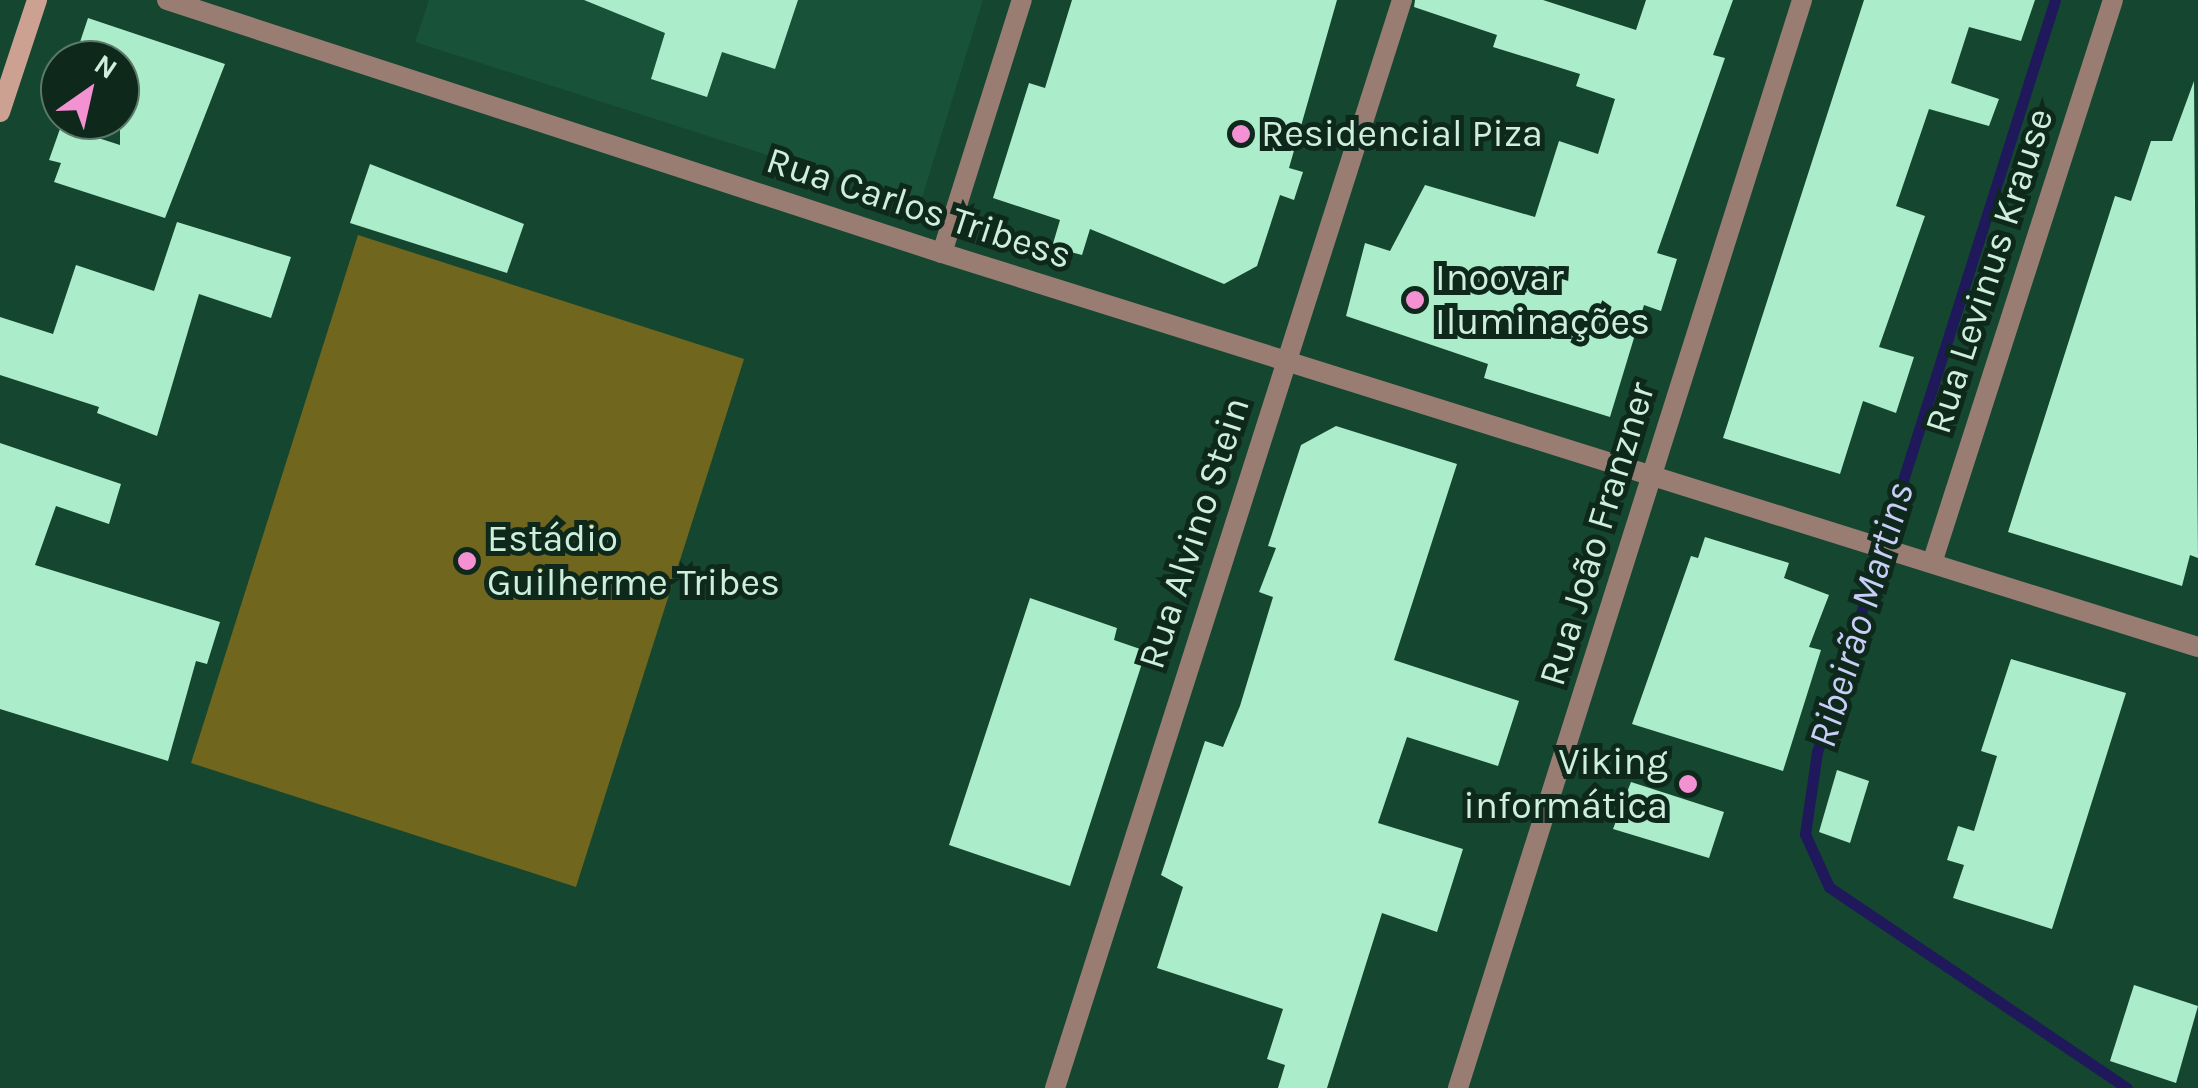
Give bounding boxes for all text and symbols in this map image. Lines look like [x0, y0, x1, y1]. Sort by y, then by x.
north arrow [40, 40, 140, 140]
text: N [88, 47, 123, 86]
street label: Rua Levinus Krause [1915, 103, 2063, 439]
place label: Residencial Piza [1261, 111, 1543, 157]
marker: Residencial Piza [1230, 123, 1252, 145]
street label: Rua Carlos Tribess [761, 137, 1077, 279]
place label: Inoovar Iluminações [1435, 255, 1650, 344]
marker: Inoovar Iluminações [1404, 289, 1426, 311]
street label: Rua João Franzner [1529, 377, 1665, 691]
street label: Rua Alvino Stein [1129, 391, 1259, 675]
water label: Ribeirão Martins [1798, 477, 1924, 753]
place label: Estádio Guilherme Tribes [487, 516, 780, 606]
marker: Estádio Guilherme Tribes [456, 550, 478, 572]
place label: Viking informática [1464, 739, 1668, 828]
marker: Viking informática [1677, 773, 1699, 795]

